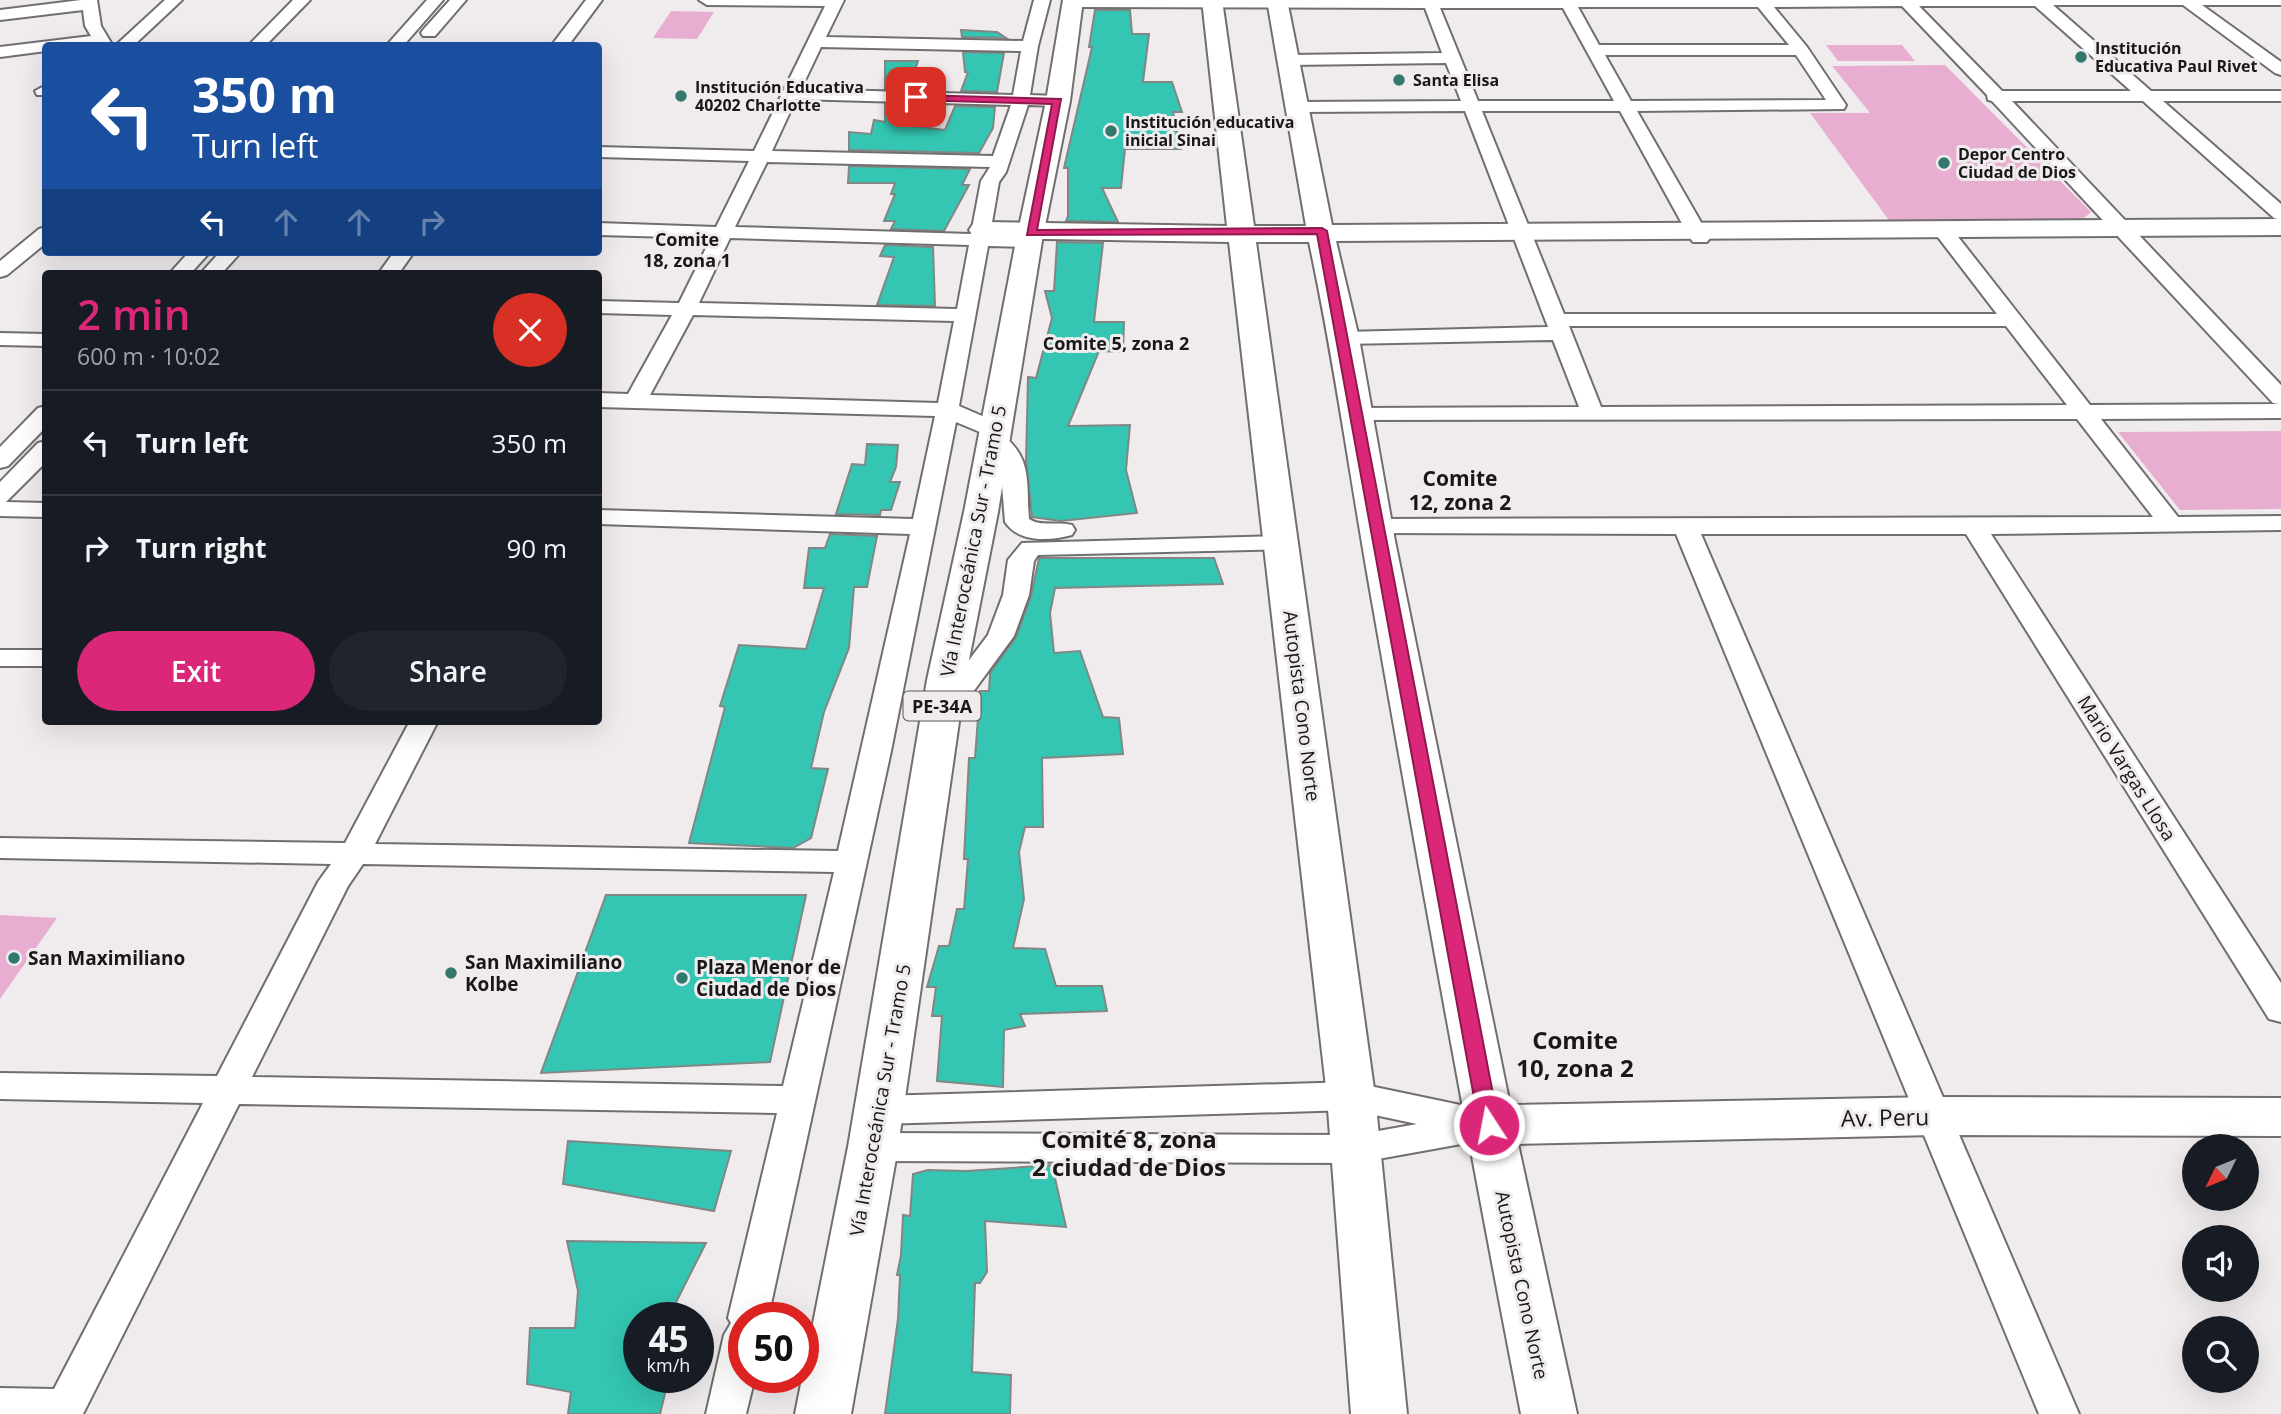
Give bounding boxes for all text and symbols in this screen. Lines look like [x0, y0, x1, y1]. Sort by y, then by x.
place label: Institución Educativa Paul Rivet [2095, 37, 2258, 77]
marker: Institución Educativa Paul Rivet [2073, 49, 2089, 65]
text: 350 m [192, 61, 337, 127]
pin [886, 67, 946, 127]
place label: Santa Elisa [1413, 69, 1499, 91]
icon: left [77, 70, 168, 161]
marker: Santa Elisa [1391, 72, 1407, 88]
place label: Institución Educativa 40202 Charlotte [695, 76, 864, 116]
icon: arrive [897, 78, 935, 116]
marker: Institución Educativa 40202 Charlotte [673, 88, 689, 104]
place label: Institución educativa inicial Sinai [1125, 111, 1294, 151]
marker: Institución educativa inicial Sinai [1103, 123, 1119, 139]
text: Turn left [192, 124, 318, 167]
place label: Depor Centro Ciudad de Dios [1958, 143, 2076, 183]
marker: Depor Centro Ciudad de Dios [1936, 155, 1952, 171]
icon: left [194, 203, 232, 241]
icon: ahead [267, 203, 305, 241]
icon: ahead [340, 203, 378, 241]
icon: right [413, 203, 451, 241]
district label: Comite 18, zona 1 [643, 227, 731, 272]
text: 2 min [77, 285, 190, 342]
button: close [493, 293, 567, 367]
district label: Comite 5, zona 2 [1043, 331, 1189, 355]
text: 600 m · 10:02 [77, 340, 220, 372]
street label: Vía Interoceánica Sur - Tramo 5 [934, 403, 1012, 679]
icon: left [77, 424, 115, 462]
text: Turn left [136, 425, 248, 461]
text: 350 m [492, 425, 567, 461]
district label: Comite 12, zona 2 [1409, 464, 1511, 516]
icon: right [77, 529, 115, 567]
text: Turn right [136, 530, 267, 566]
text: 90 m [506, 530, 567, 566]
street label: Autopista Cono Norte [1277, 609, 1327, 803]
button: Exit [77, 631, 315, 711]
button: Share [329, 631, 567, 711]
street label: Mario Vargas Llosa [2072, 690, 2182, 846]
road number: PE-34A [904, 692, 981, 720]
place label: San Maximiliano [28, 945, 185, 971]
place label: San Maximiliano Kolbe [465, 949, 622, 997]
marker: San Maximiliano [6, 950, 22, 966]
place label: Plaza Menor de Ciudad de Dios [696, 954, 841, 1002]
street label: Vía Interoceánica Sur - Tramo 5 [843, 962, 917, 1238]
marker: San Maximiliano Kolbe [443, 965, 459, 981]
marker: Plaza Menor de Ciudad de Dios [674, 970, 690, 986]
district label: Comite 10, zona 2 [1516, 1023, 1634, 1084]
position arrow [1452, 1088, 1526, 1162]
street label: Av. Peru [1841, 1100, 1929, 1134]
district label: Comité 8, zona 2 ciudad de Dios [1032, 1122, 1226, 1183]
north arrow [2182, 1134, 2259, 1211]
map controls [2182, 1134, 2259, 1393]
street label: Autopista Cono Norte [1489, 1188, 1555, 1382]
button: sound [2182, 1225, 2259, 1302]
speed limit sign: 50 [728, 1302, 819, 1393]
text: 45 [648, 1315, 689, 1362]
button: search [2182, 1316, 2259, 1393]
text: km/h [647, 1353, 690, 1377]

